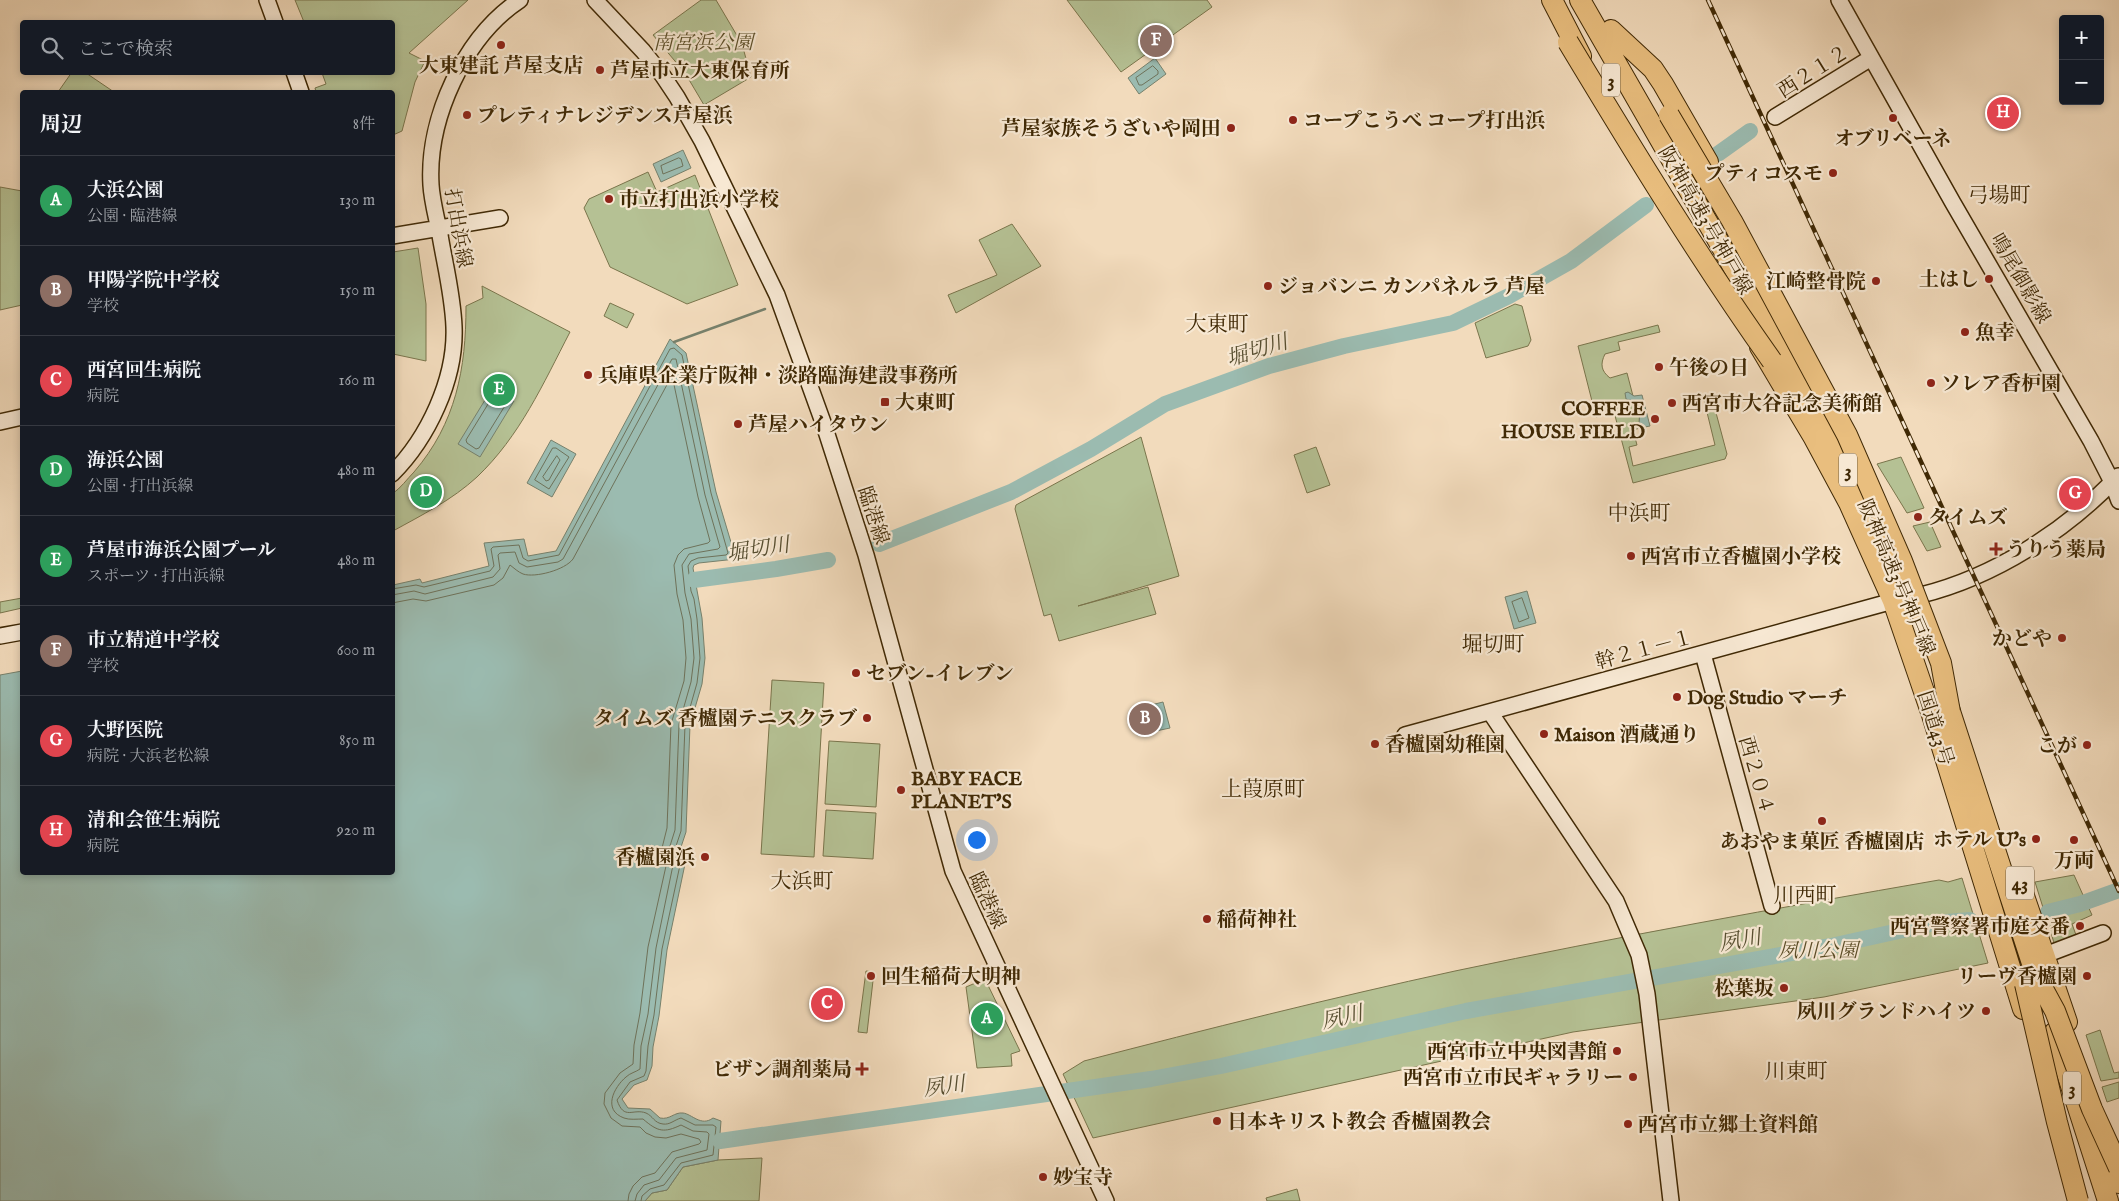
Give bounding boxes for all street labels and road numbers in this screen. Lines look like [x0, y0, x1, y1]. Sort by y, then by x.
street label: 西２１２ [1773, 40, 1854, 104]
road number: 3 [1602, 64, 1620, 96]
street label: 阪神高速3号神戸線 [1652, 142, 1757, 300]
street label: 打出浜線 [438, 187, 477, 270]
street label: 鳴尾御影線 [1984, 229, 2056, 328]
road number: 3 [1839, 454, 1857, 486]
street label: 臨港線 [851, 483, 894, 548]
street label: 阪神高速3号神戸線 [1851, 496, 1940, 660]
street label: 幹２１－１ [1593, 625, 1696, 675]
street label: 国道43号 [1911, 688, 1958, 769]
street label: 西２０４ [1733, 734, 1779, 817]
road number: 43 [2006, 866, 2034, 900]
street label: 臨港線 [963, 868, 1011, 933]
road number: 3 [2063, 1072, 2081, 1104]

